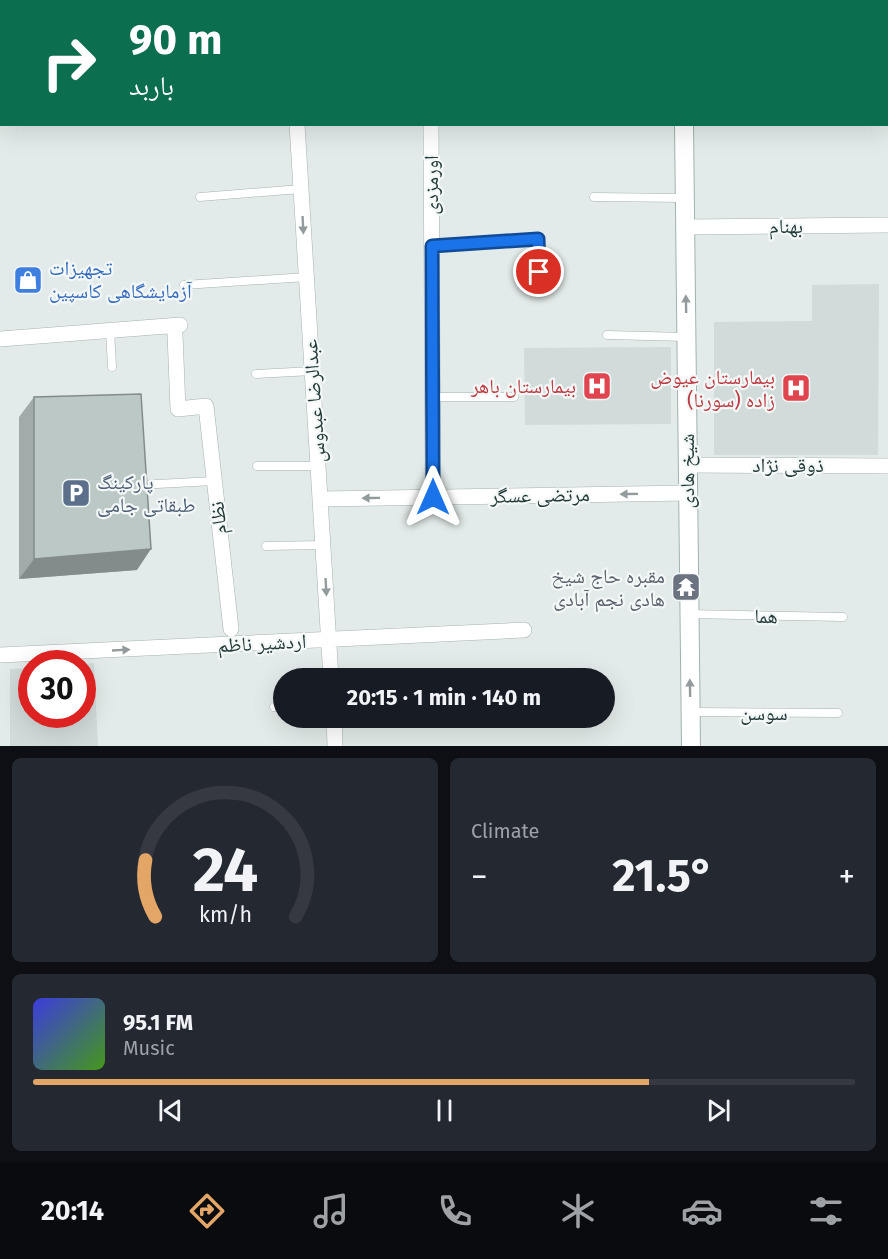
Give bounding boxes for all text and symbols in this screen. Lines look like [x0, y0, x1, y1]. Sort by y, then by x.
text: 90 m [129, 15, 223, 65]
icon: right [30, 24, 108, 102]
text: باربد [129, 70, 174, 102]
street label: اورمزدی [419, 155, 443, 215]
street label: بهنام [769, 214, 803, 240]
one-way arrow [299, 215, 308, 234]
pin [513, 246, 564, 297]
icon: arrive [522, 255, 555, 288]
place label: تجهیزات آزمایشگاهی کاسپین [49, 256, 193, 303]
shop icon: تجهیزات آزمایشگاهی کاسپین [12, 264, 44, 296]
one-way arrow [681, 294, 691, 313]
street label: عبدالرضا عبدوس [298, 339, 330, 463]
place label: بیمارستان عیوض زاده (سورنا) [650, 365, 775, 412]
hospital icon: بیمارستان باهر [581, 370, 613, 402]
hospital icon: بیمارستان عیوض زاده (سورنا) [780, 372, 812, 404]
place label: بیمارستان باهر [470, 374, 576, 398]
street label: شیخ هادی [675, 434, 700, 508]
street label: ذوقی نژاد [752, 453, 824, 477]
position arrow [401, 465, 465, 529]
place label: پارکینگ طبقاتی جامی [97, 470, 195, 517]
parking icon: پارکینگ طبقاتی جامی [60, 477, 92, 509]
street label: مرتضی عسگر [489, 482, 590, 508]
one-way arrow [619, 489, 638, 499]
one-way arrow [361, 493, 380, 503]
street label: نظام [204, 500, 234, 536]
place label: مقبره حاج شیخ هادی نجم آبادی [551, 564, 665, 613]
temple icon: مقبره حاج شیخ هادی نجم آبادی [670, 571, 702, 603]
one-way arrow [321, 578, 330, 597]
street label: هما [754, 604, 778, 628]
street label: اردشیر ناظم [217, 629, 307, 659]
one-way arrow [112, 645, 131, 654]
speed limit sign: 30 [18, 650, 96, 728]
one-way arrow [685, 678, 695, 697]
text: 20:15 · 1 min · 140 m [347, 684, 541, 711]
street label: سوسن [740, 701, 788, 725]
text: Climate [471, 819, 539, 843]
text: 24 [192, 833, 258, 908]
text: 21.5° [612, 849, 714, 903]
text: − [471, 857, 488, 897]
text: + [839, 857, 855, 897]
text: km/h [198, 902, 252, 928]
text: 95.1 FM [123, 1009, 193, 1036]
text: Music [123, 1036, 175, 1060]
icon: previous [154, 1094, 187, 1127]
icon: pause [428, 1094, 461, 1127]
icon: next [702, 1094, 735, 1127]
icon: directions [186, 1190, 228, 1232]
icon: music [310, 1190, 352, 1232]
icon: phone [434, 1190, 476, 1232]
icon: climate [557, 1190, 599, 1232]
icon: car [681, 1190, 723, 1232]
icon: filters [805, 1190, 847, 1232]
text: 20:14 [41, 1195, 104, 1227]

